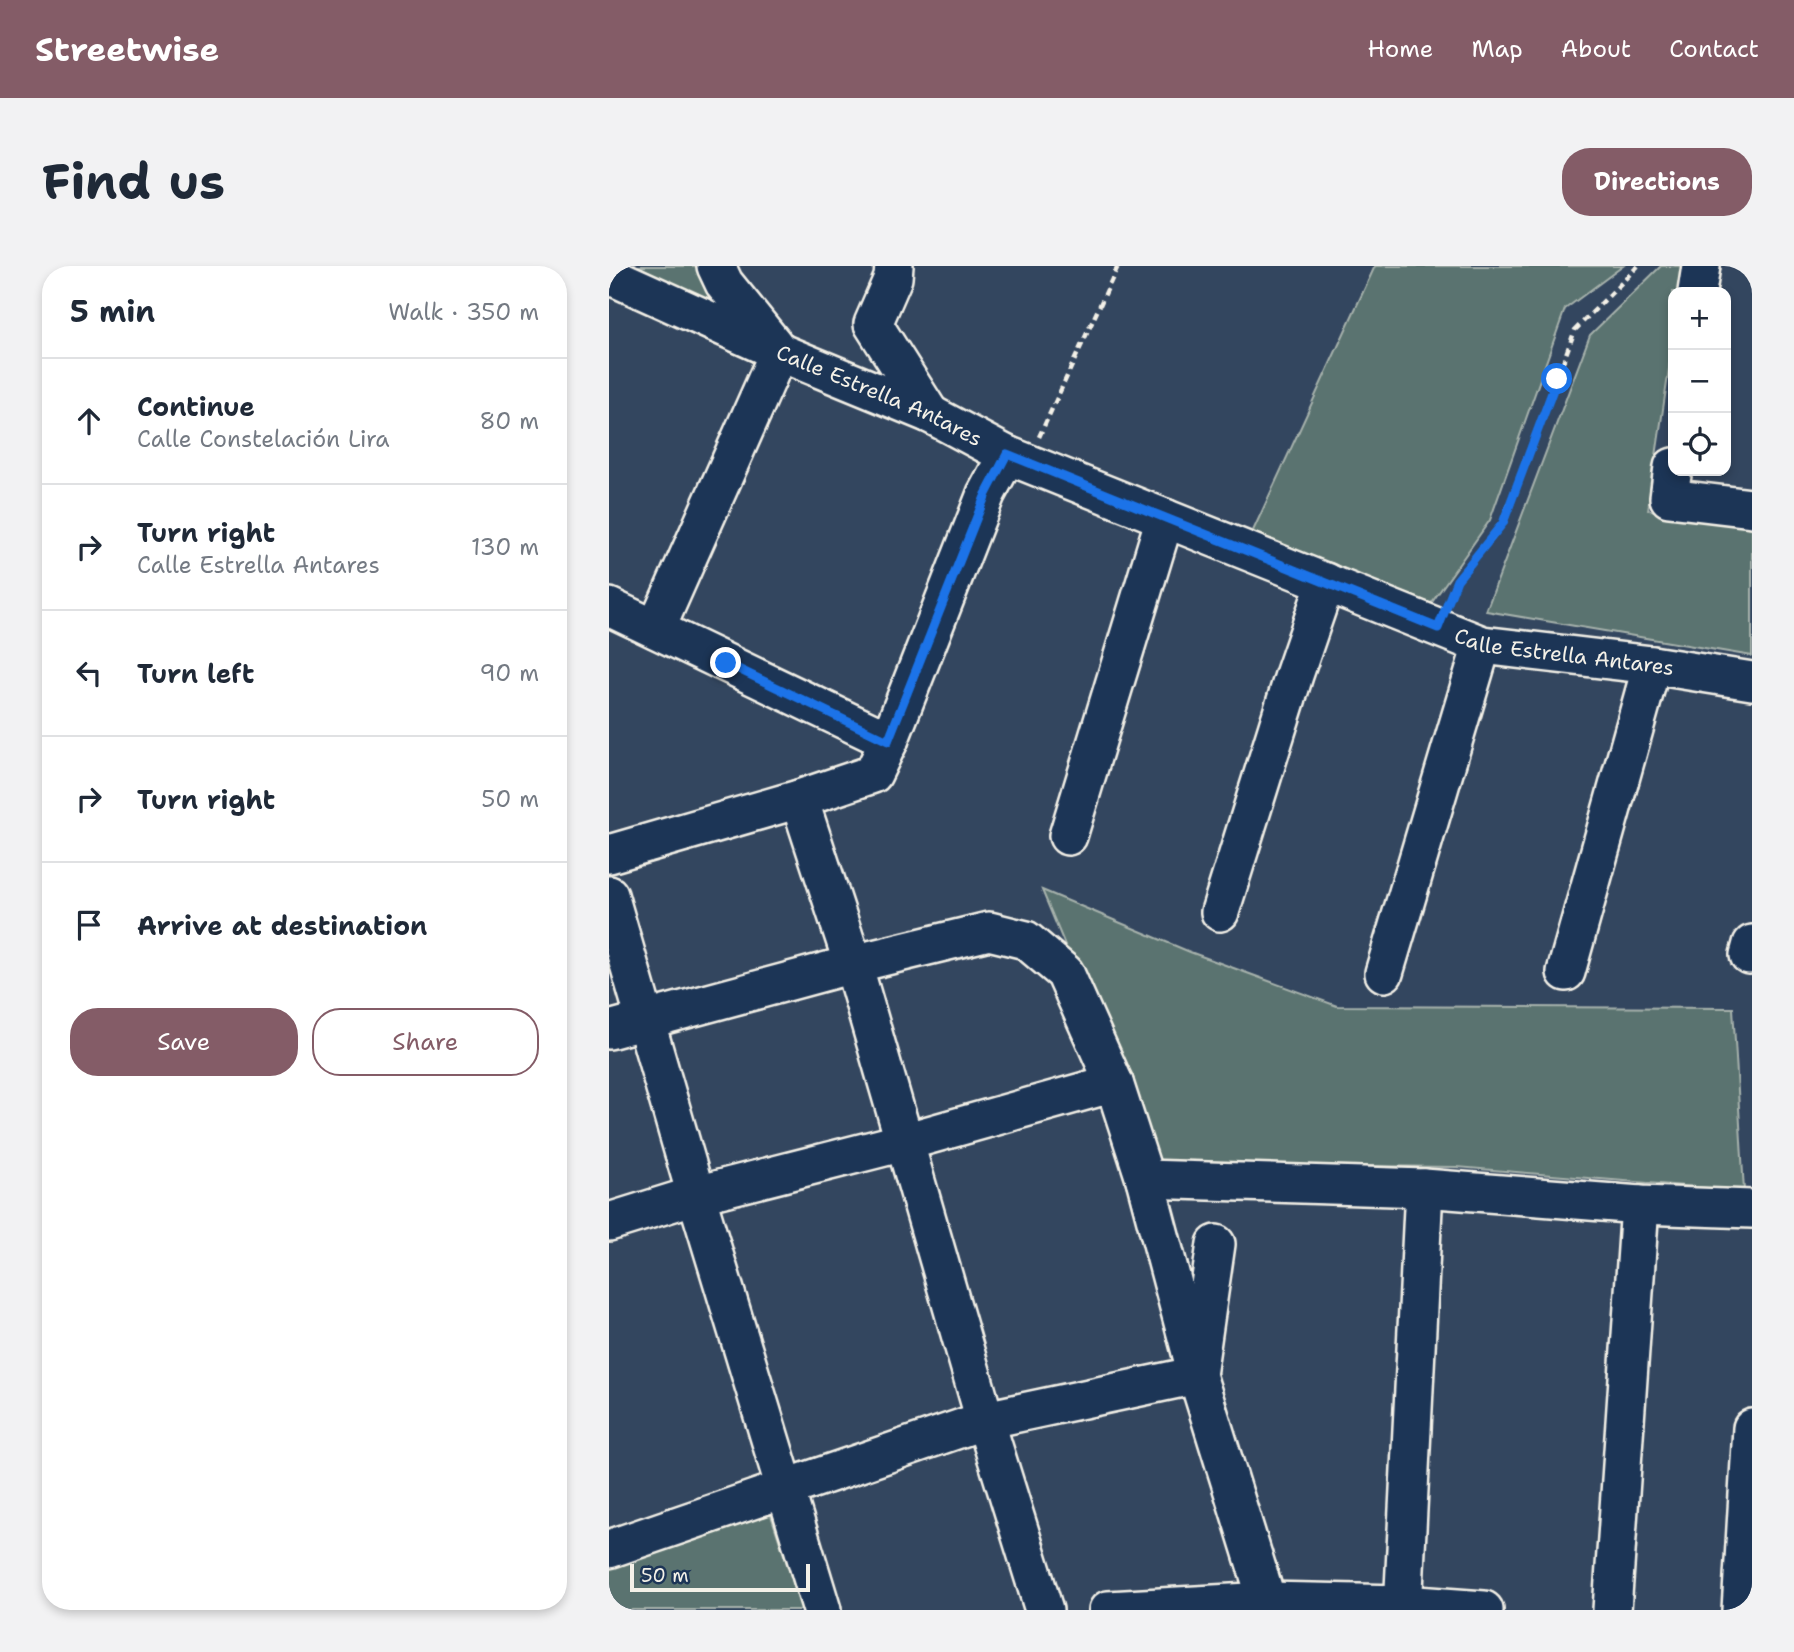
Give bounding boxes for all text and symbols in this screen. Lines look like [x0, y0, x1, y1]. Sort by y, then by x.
text: Streetwise [35, 27, 219, 72]
text: Home [1367, 33, 1433, 65]
text: Map [1471, 33, 1523, 65]
text: About [1561, 33, 1631, 65]
text: Contact [1669, 33, 1759, 65]
button: Directions [1562, 148, 1752, 216]
text: Find us [42, 149, 225, 215]
map controls [1668, 287, 1731, 476]
button: + [1668, 287, 1731, 350]
text: 5 min [70, 291, 155, 332]
text: Walk · 350 m [388, 297, 539, 327]
street label: Calle Estrella Antares [772, 338, 987, 453]
button: − [1668, 350, 1731, 413]
route start [1541, 363, 1572, 394]
text: Continue [137, 389, 255, 424]
icon: ahead [70, 402, 108, 440]
text: 80 m [480, 406, 539, 436]
button: locate [1668, 413, 1731, 476]
text: Calle Constelación Lira [137, 424, 390, 454]
text: Turn right [137, 515, 275, 550]
icon: right [70, 528, 108, 566]
text: 130 m [471, 532, 539, 562]
text: Calle Estrella Antares [137, 550, 380, 580]
street label: Calle Estrella Antares [1450, 621, 1676, 682]
route end [710, 647, 741, 678]
icon: left [70, 654, 108, 692]
text: Turn left [137, 656, 254, 691]
text: 90 m [479, 658, 539, 688]
icon: right [70, 780, 108, 818]
text: Turn right [137, 782, 275, 817]
text: 50 m [481, 784, 539, 814]
icon: arrive [70, 906, 108, 944]
text: Arrive at destination [137, 908, 427, 943]
button: Save [70, 1008, 298, 1076]
button: Share [312, 1008, 539, 1076]
scale bar [630, 1561, 810, 1593]
text: 50 m [641, 1563, 689, 1588]

